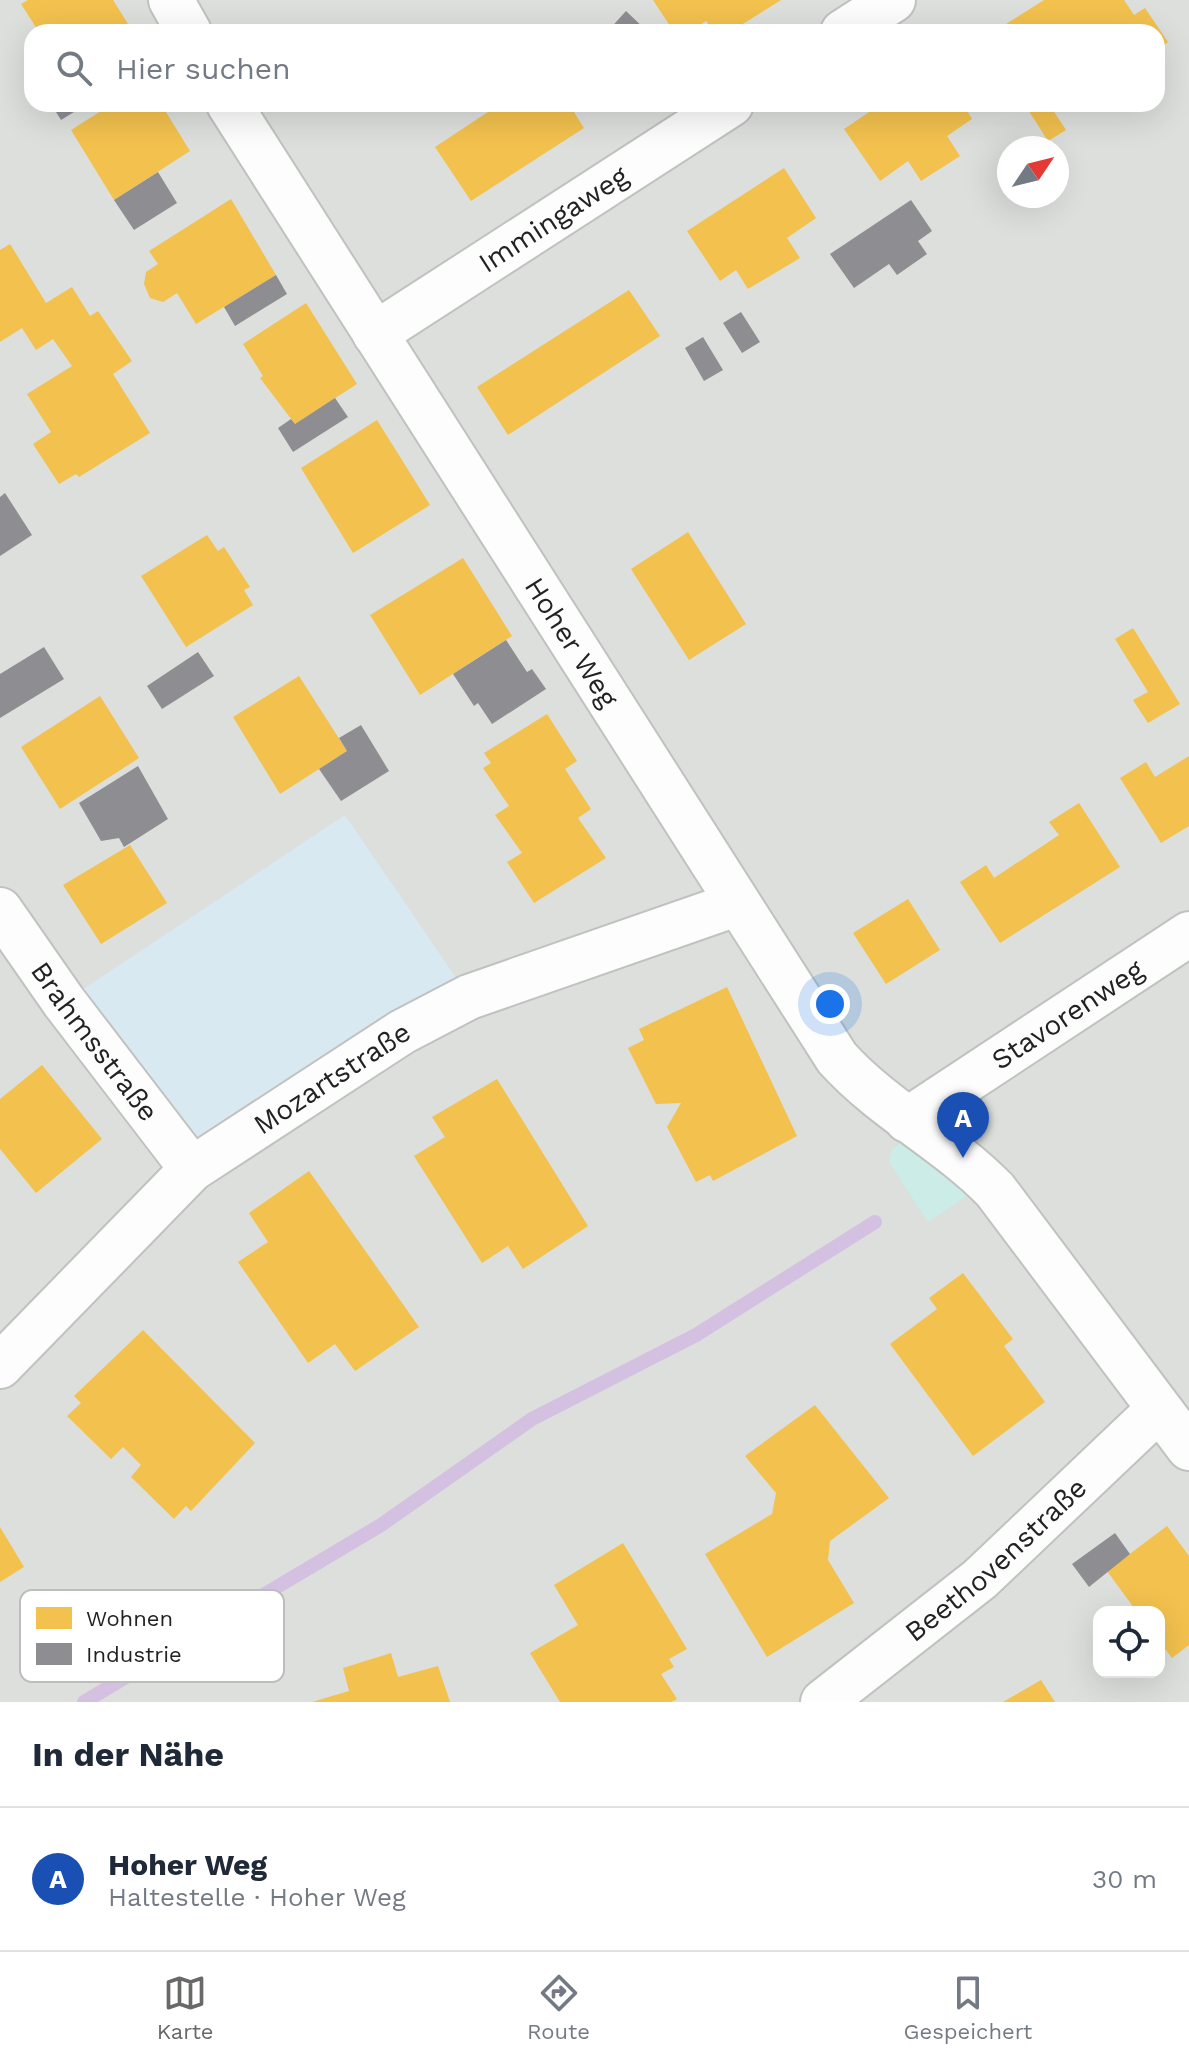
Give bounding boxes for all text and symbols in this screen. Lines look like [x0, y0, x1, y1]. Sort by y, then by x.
search box [24, 24, 1165, 112]
icon: search [52, 46, 96, 90]
text: Hier suchen [116, 51, 291, 86]
north arrow [997, 136, 1069, 208]
street label: Immingaweg [473, 159, 634, 280]
street label: Hoher Weg [518, 571, 625, 713]
street label: Stavorenweg [986, 953, 1150, 1077]
street label: Brahmsstraße [24, 956, 165, 1128]
your location [810, 984, 850, 1024]
street label: Mozartstraße [248, 1015, 417, 1141]
pin: A [937, 1092, 989, 1158]
street label: Beethovenstraße [899, 1471, 1093, 1648]
legend [20, 1590, 284, 1682]
text: Wohnen [86, 1606, 173, 1631]
map controls [1093, 1606, 1165, 1678]
button: locate [1093, 1606, 1165, 1678]
text: Industrie [86, 1642, 182, 1667]
text: In der Nähe [32, 1734, 224, 1774]
text: Hoher Weg [108, 1847, 267, 1882]
text: A [49, 1864, 67, 1894]
text: 30 m [1092, 1864, 1157, 1894]
text: Haltestelle · Hoher Weg [108, 1882, 406, 1912]
tab: Karte [157, 1971, 214, 2044]
tab: Route [527, 1971, 590, 2044]
tab: Gespeichert [904, 1971, 1032, 2044]

